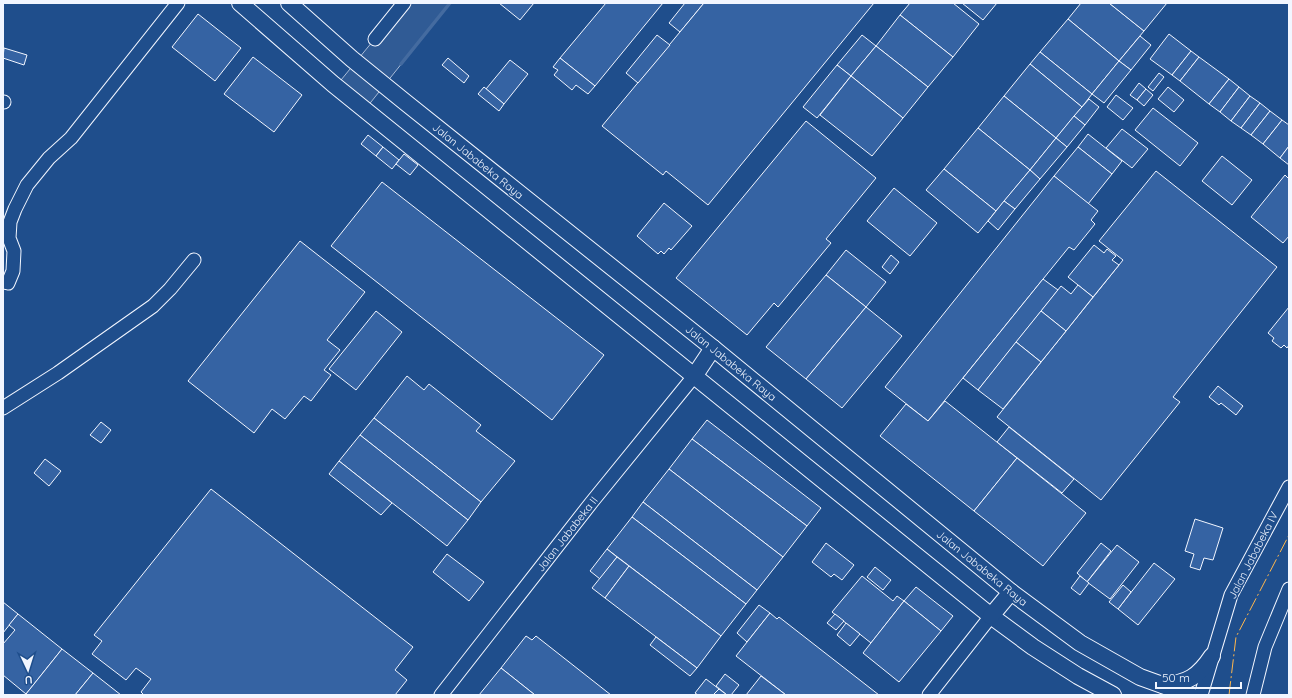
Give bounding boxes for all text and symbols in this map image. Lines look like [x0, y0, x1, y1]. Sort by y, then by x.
street label: Jalan Jababeka Raya [430, 120, 526, 202]
street label: Jalan Jababeka Raya [683, 322, 779, 404]
street label: Jalan Jababeka II [533, 494, 601, 574]
street label: Jalan Jababeka IV [1225, 509, 1281, 601]
street label: Jalan Jababeka Raya [934, 527, 1030, 609]
north arrow [8, 650, 48, 690]
scale bar [1156, 664, 1241, 690]
text: 50 m [1162, 670, 1190, 685]
text: U [24, 673, 33, 687]

